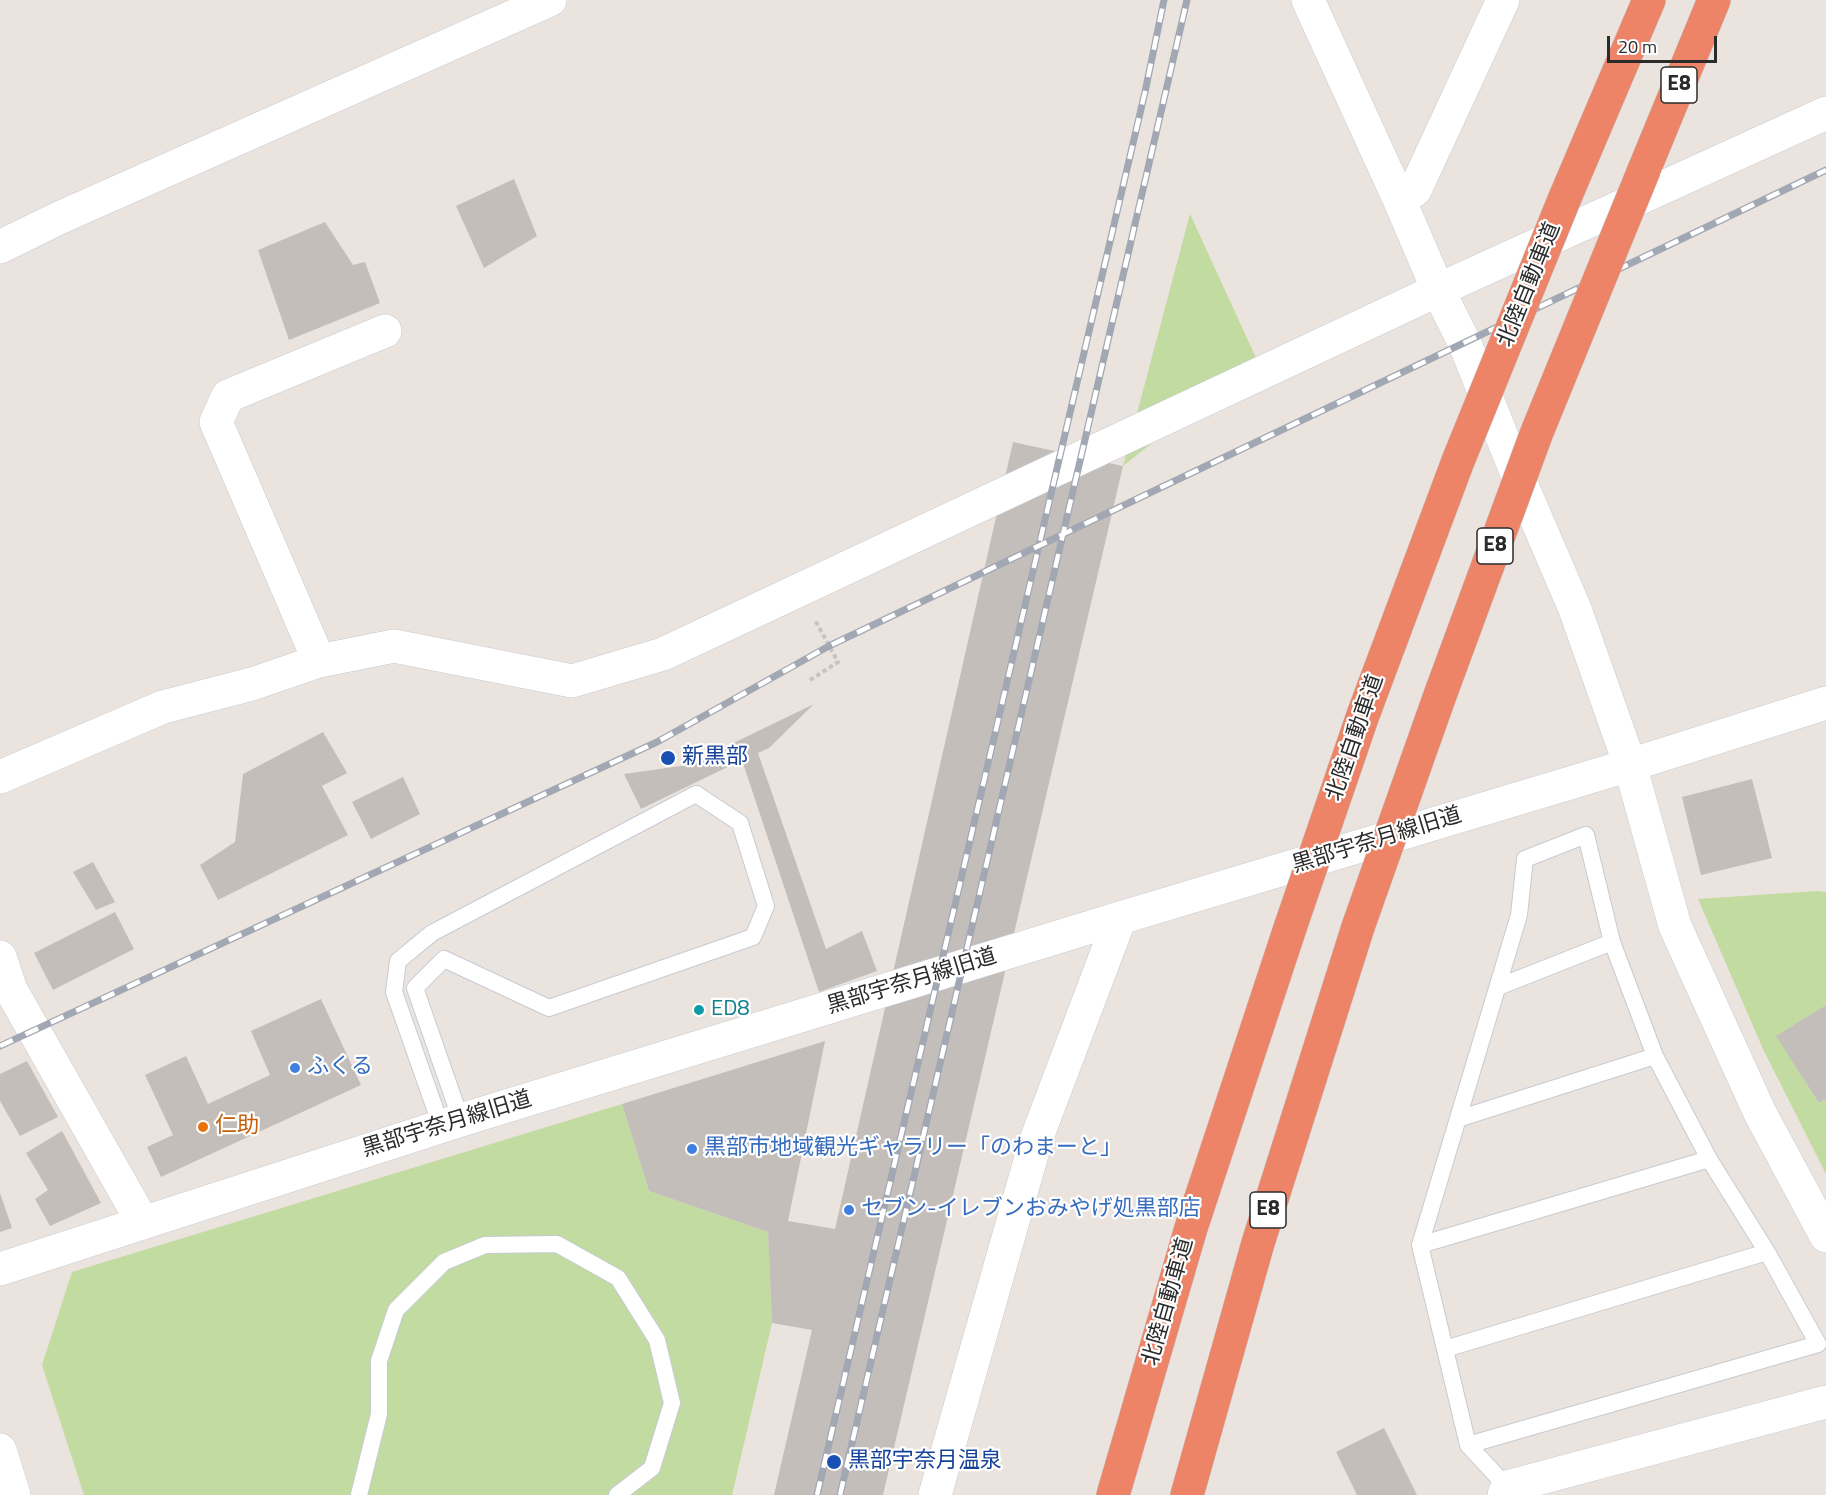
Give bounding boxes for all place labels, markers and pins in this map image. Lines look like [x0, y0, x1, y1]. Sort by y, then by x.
place label: 新黒部 [682, 745, 748, 771]
marker: 新黒部 [659, 749, 677, 767]
place label: ED8 [711, 997, 750, 1023]
marker: ED8 [692, 1003, 706, 1017]
place label: ふくる [307, 1055, 373, 1081]
marker: ふくる [288, 1061, 302, 1075]
place label: 仁助 [215, 1114, 259, 1140]
marker: 仁助 [196, 1120, 210, 1134]
place label: 黒部市地域観光ギャラリー「のわまーと」 [704, 1136, 1122, 1162]
marker: 黒部市地域観光ギャラリー「のわまーと」 [685, 1142, 699, 1156]
place label: セブン-イレブンおみやげ処黒部店 [861, 1197, 1201, 1223]
marker: セブン-イレブンおみやげ処黒部店 [842, 1203, 856, 1217]
place label: 黒部宇奈月温泉 [848, 1449, 1002, 1475]
marker: 黒部宇奈月温泉 [825, 1453, 843, 1471]

